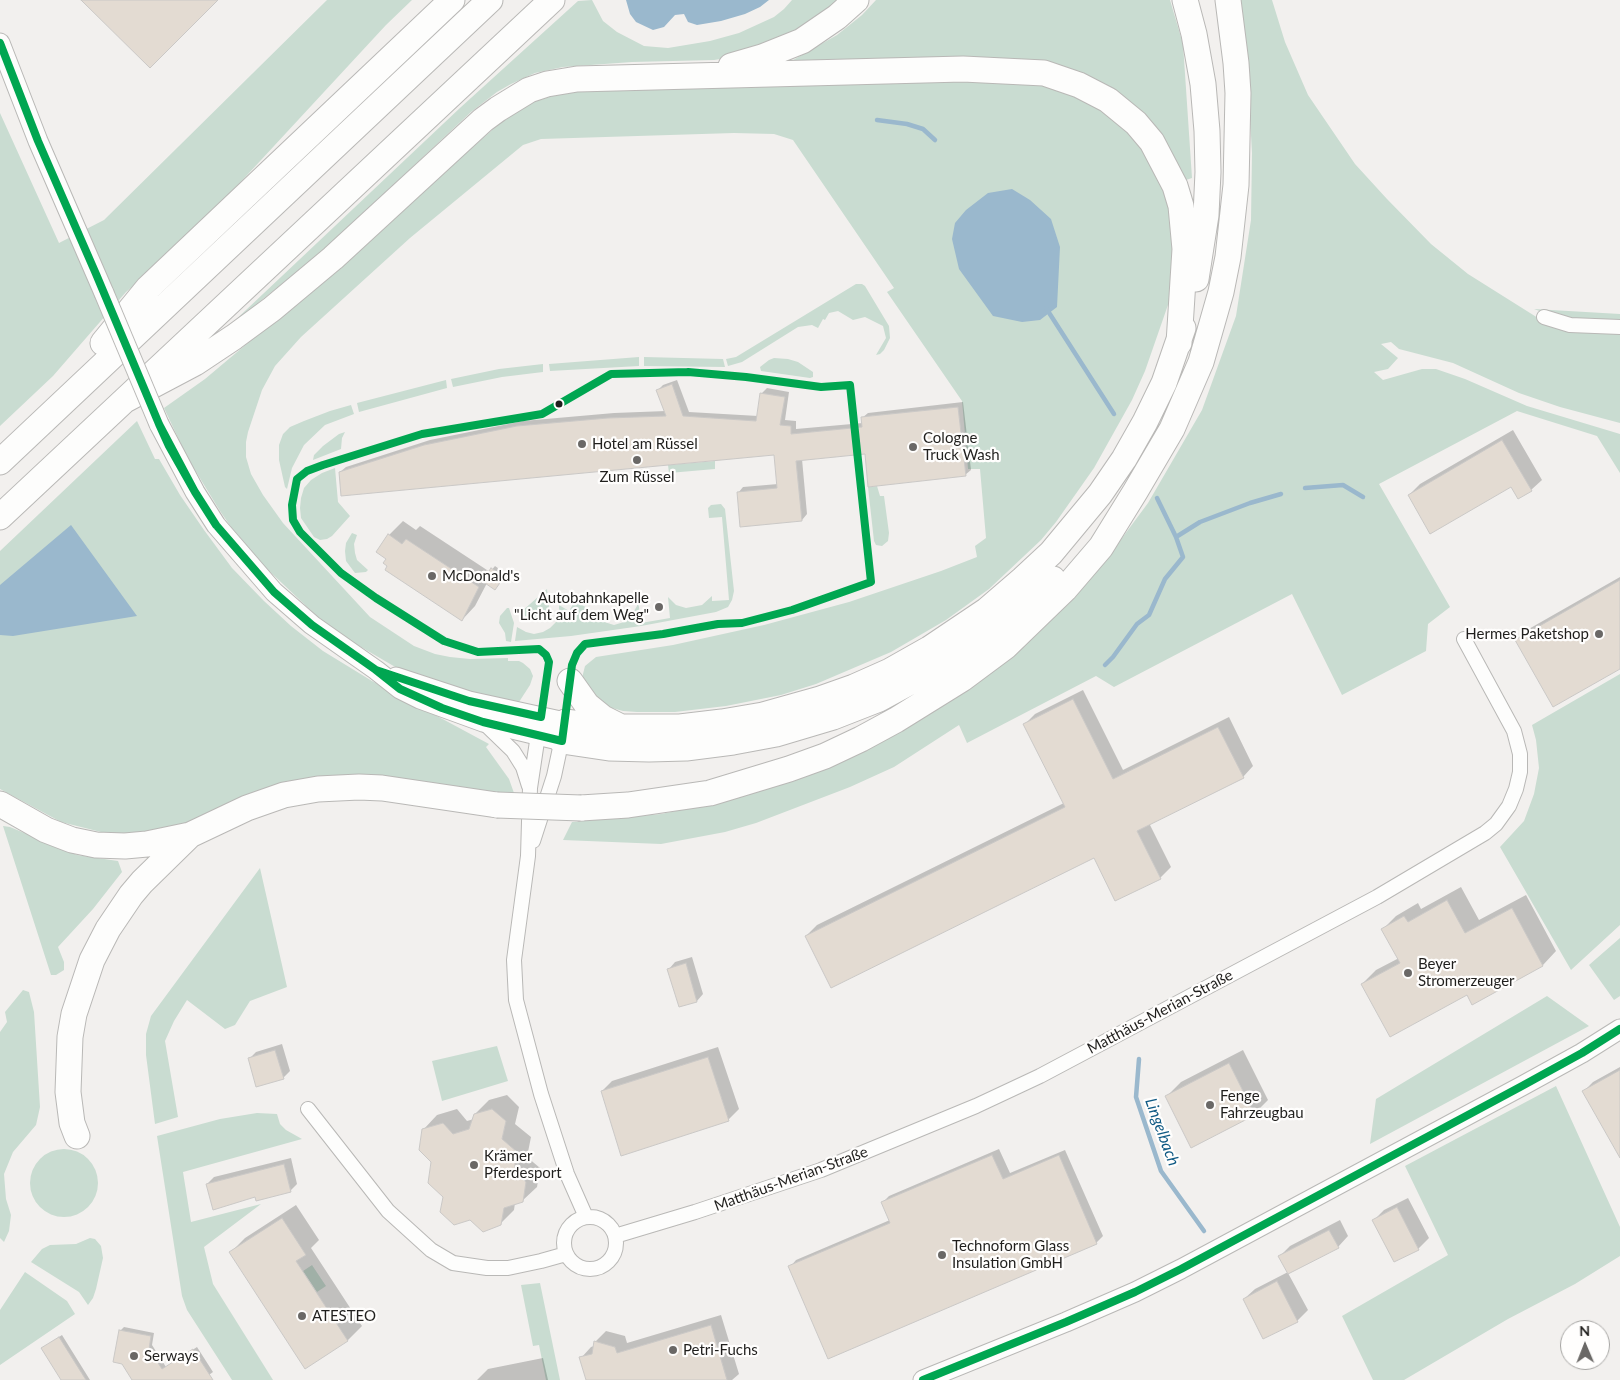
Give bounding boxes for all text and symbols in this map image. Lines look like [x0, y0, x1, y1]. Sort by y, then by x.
unlabelled marker [554, 399, 564, 409]
place label: Cologne Truck Wash [923, 429, 1000, 464]
place label: Hotel am Rüssel [592, 435, 698, 453]
marker: Hotel am Rüssel [576, 438, 588, 450]
marker: Cologne Truck Wash [907, 441, 919, 453]
marker: Zum Rüssel [631, 454, 643, 466]
place label: Zum Rüssel [599, 468, 675, 486]
place label: McDonald's [442, 567, 520, 585]
marker: McDonald's [426, 570, 438, 582]
place label: Autobahnkapelle "Licht auf dem Weg" [514, 589, 649, 624]
marker: Autobahnkapelle "Licht auf dem Weg" [653, 601, 665, 613]
place label: Hermes Paketshop [1465, 625, 1589, 643]
marker: Hermes Paketshop [1593, 628, 1605, 640]
place label: Beyer Stromerzeuger [1418, 955, 1515, 990]
street label: Matthäus-Merian-Straße [1084, 966, 1236, 1058]
marker: Beyer Stromerzeuger [1402, 967, 1414, 979]
place label: Fenge Fahrzeugbau [1220, 1087, 1304, 1122]
water label: Lingelbach [1141, 1095, 1183, 1169]
marker: Fenge Fahrzeugbau [1204, 1099, 1216, 1111]
street label: Matthäus-Merian-Straße [712, 1143, 870, 1215]
place label: Krämer Pferdesport [484, 1147, 562, 1182]
marker: Krämer Pferdesport [468, 1159, 480, 1171]
place label: Technoform Glass Insulation GmbH [952, 1237, 1069, 1272]
marker: Technoform Glass Insulation GmbH [936, 1249, 948, 1261]
place label: ATESTEO [312, 1307, 376, 1325]
marker: ATESTEO [296, 1310, 308, 1322]
north arrow [1560, 1320, 1610, 1370]
text: N [1579, 1322, 1590, 1339]
place label: Petri-Fuchs [683, 1341, 758, 1359]
marker: Petri-Fuchs [667, 1344, 679, 1356]
place label: Serways [144, 1347, 199, 1365]
marker: Serways [128, 1350, 140, 1362]

